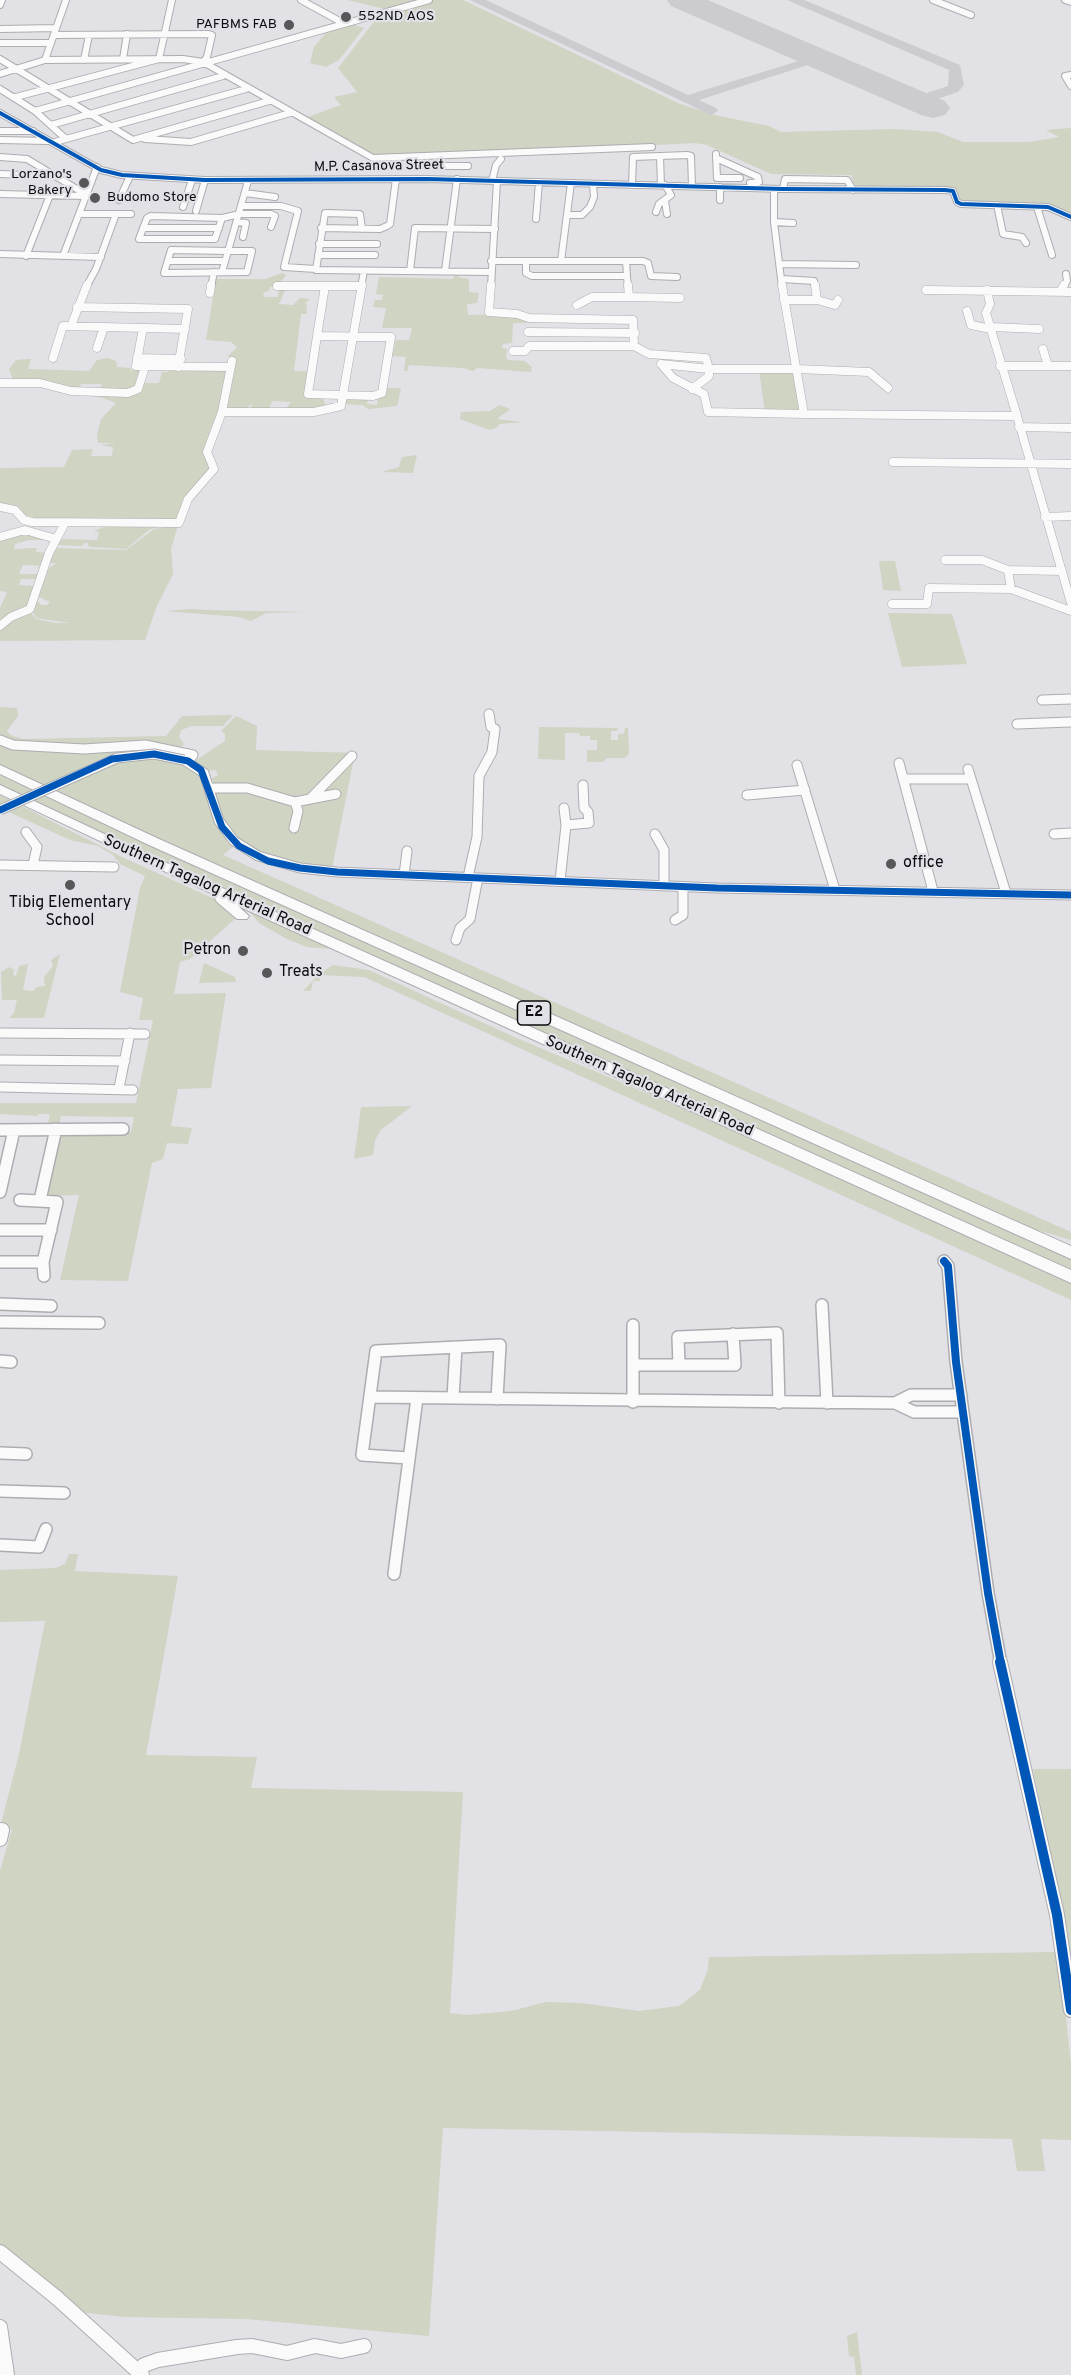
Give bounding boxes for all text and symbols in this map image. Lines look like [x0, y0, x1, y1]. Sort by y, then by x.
place label: 552ND AOS [358, 9, 434, 25]
marker: 552ND AOS [339, 10, 353, 24]
place label: PAFBMS FAB [196, 17, 277, 33]
marker: PAFBMS FAB [282, 18, 296, 32]
street label: M.P. Casanova Street [314, 157, 444, 177]
place label: Lorzano's Bakery [11, 167, 72, 200]
marker: Lorzano's Bakery [77, 176, 91, 190]
place label: Budomo Store [107, 190, 197, 206]
marker: Budomo Store [88, 191, 102, 205]
street label: Southern Tagalog Arterial Road [100, 831, 314, 941]
place label: office [903, 854, 944, 874]
marker: office [884, 857, 898, 871]
marker: Tibig Elementary School [63, 878, 77, 892]
place label: Tibig Elementary School [9, 894, 131, 932]
place label: Petron [183, 941, 231, 961]
marker: Petron [236, 944, 250, 958]
place label: Treats [279, 963, 323, 983]
marker: Treats [260, 966, 274, 980]
road number: E2 [518, 1001, 550, 1025]
street label: Southern Tagalog Arterial Road [542, 1032, 756, 1142]

